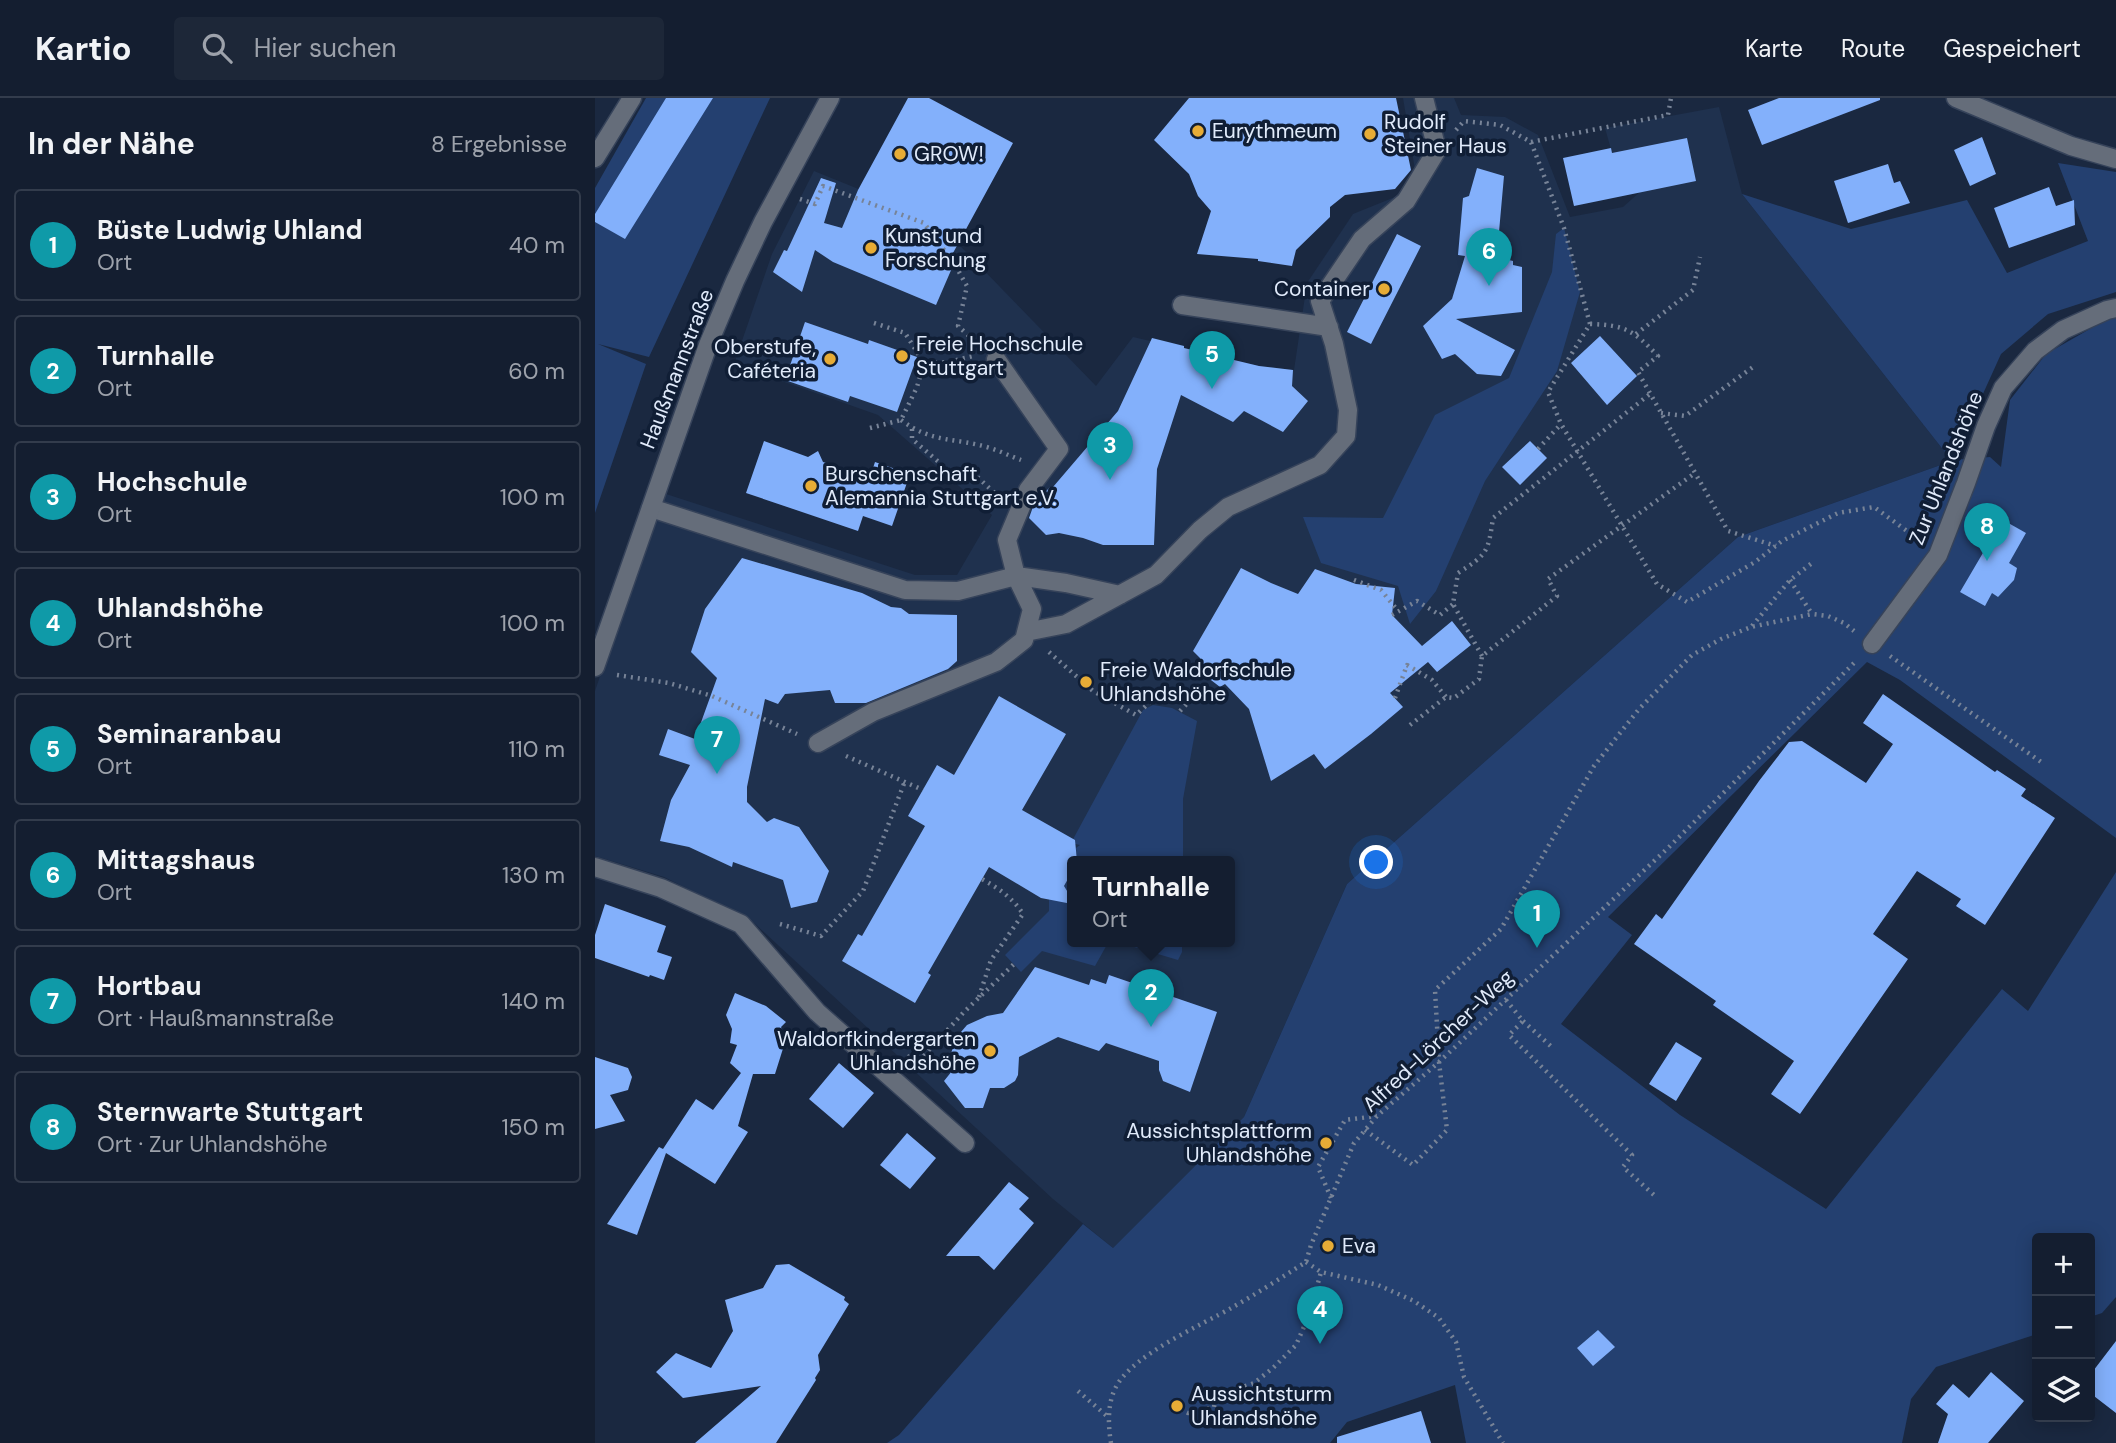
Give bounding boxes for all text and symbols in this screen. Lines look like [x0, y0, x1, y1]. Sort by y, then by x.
search box [174, 17, 664, 80]
text: Kartio [35, 27, 132, 70]
icon: search [198, 29, 236, 67]
text: Hier suchen [254, 31, 396, 65]
text: Karte [1745, 33, 1803, 64]
text: Route [1841, 33, 1905, 64]
text: Gespeichert [1943, 33, 2081, 64]
place label: Rudolf Steiner Haus [1384, 108, 1507, 160]
place label: Eurythmeum [1212, 117, 1337, 145]
marker: Eurythmeum [1190, 123, 1206, 139]
text: In der Nähe [28, 124, 195, 163]
marker: Rudolf Steiner Haus [1362, 126, 1378, 142]
text: 8 Ergebnisse [431, 129, 567, 159]
place label: GROW! [914, 140, 984, 168]
marker: GROW! [892, 146, 908, 162]
text: Büste Ludwig Uhland [97, 213, 362, 247]
place label: Kunst und Forschung [885, 222, 987, 274]
pin: 6 [1466, 228, 1512, 286]
text: 1 [49, 230, 57, 260]
text: 40 m [509, 230, 565, 260]
marker: Kunst und Forschung [863, 240, 879, 256]
text: Ort [97, 247, 132, 277]
place label: Container [1274, 275, 1370, 303]
marker: Container [1376, 281, 1392, 297]
street label: Haußmannstraße [634, 285, 720, 453]
place label: Freie Hochschule Stuttgart [916, 330, 1083, 382]
pin: 5 [1189, 331, 1235, 389]
place label: Oberstufe, Caféteria [714, 333, 816, 385]
text: Turnhalle [97, 339, 215, 373]
marker: Freie Hochschule Stuttgart [894, 348, 910, 364]
marker: Oberstufe, Caféteria [822, 351, 838, 367]
text: 2 [46, 356, 60, 386]
text: 60 m [508, 356, 565, 386]
text: Ort [97, 373, 132, 403]
street label: Zur Uhlandshöhe [1902, 387, 1990, 549]
pin: 3 [1087, 422, 1133, 480]
place label: Burschenschaft Alemannia Stuttgart e.V. [825, 460, 1056, 512]
text: Hochschule [97, 465, 248, 499]
marker: Burschenschaft Alemannia Stuttgart e.V. [803, 478, 819, 494]
text: 3 [46, 482, 60, 512]
text: 100 m [500, 482, 565, 512]
text: Ort [97, 499, 132, 529]
pin: 8 [1964, 503, 2010, 561]
text: Uhlandshöhe [97, 591, 264, 625]
text: 4 [46, 608, 60, 638]
text: 100 m [500, 608, 565, 638]
text: Ort [97, 625, 132, 655]
place label: Freie Waldorfschule Uhlandshöhe [1100, 656, 1292, 708]
marker: Freie Waldorfschule Uhlandshöhe [1078, 674, 1094, 690]
pin: 7 [694, 716, 740, 774]
text: Seminaranbau [97, 717, 281, 751]
text: 5 [46, 734, 60, 764]
text: 110 m [508, 734, 565, 764]
text: Ort [97, 751, 132, 781]
text: Mittagshaus [97, 843, 255, 877]
your location [1359, 845, 1393, 879]
popup [1067, 856, 1235, 947]
text: 6 [46, 860, 60, 890]
text: 130 m [502, 860, 565, 890]
text: Turnhalle [1092, 870, 1210, 904]
text: Ort [97, 877, 132, 907]
pin: 1 [1514, 890, 1560, 948]
text: Ort [1092, 904, 1127, 934]
street label: Alfred-Lörcher-Weg [1356, 963, 1520, 1118]
text: Hortbau [97, 969, 202, 1003]
pin: 2 [1128, 969, 1174, 1027]
text: 7 [47, 986, 59, 1016]
text: 140 m [502, 986, 565, 1016]
text: Ort · Haußmannstraße [97, 1003, 334, 1033]
place label: Waldorfkindergarten Uhlandshöhe [777, 1025, 976, 1077]
marker: Waldorfkindergarten Uhlandshöhe [982, 1043, 998, 1059]
text: Sternwarte Stuttgart [97, 1095, 363, 1129]
text: 8 [46, 1112, 60, 1142]
text: 150 m [501, 1112, 565, 1142]
place label: Aussichtsplattform Uhlandshöhe [1126, 1117, 1312, 1169]
text: Ort · Zur Uhlandshöhe [97, 1129, 328, 1159]
marker: Aussichtsplattform Uhlandshöhe [1318, 1135, 1334, 1151]
place label: Eva [1342, 1232, 1376, 1260]
map controls [2032, 1233, 2095, 1422]
button: + [2032, 1233, 2095, 1296]
marker: Eva [1320, 1238, 1336, 1254]
pin: 4 [1297, 1286, 1343, 1344]
button: − [2032, 1296, 2095, 1359]
button: layers [2032, 1359, 2095, 1422]
place label: Aussichtsturm Uhlandshöhe [1191, 1380, 1332, 1432]
marker: Aussichtsturm Uhlandshöhe [1169, 1398, 1185, 1414]

